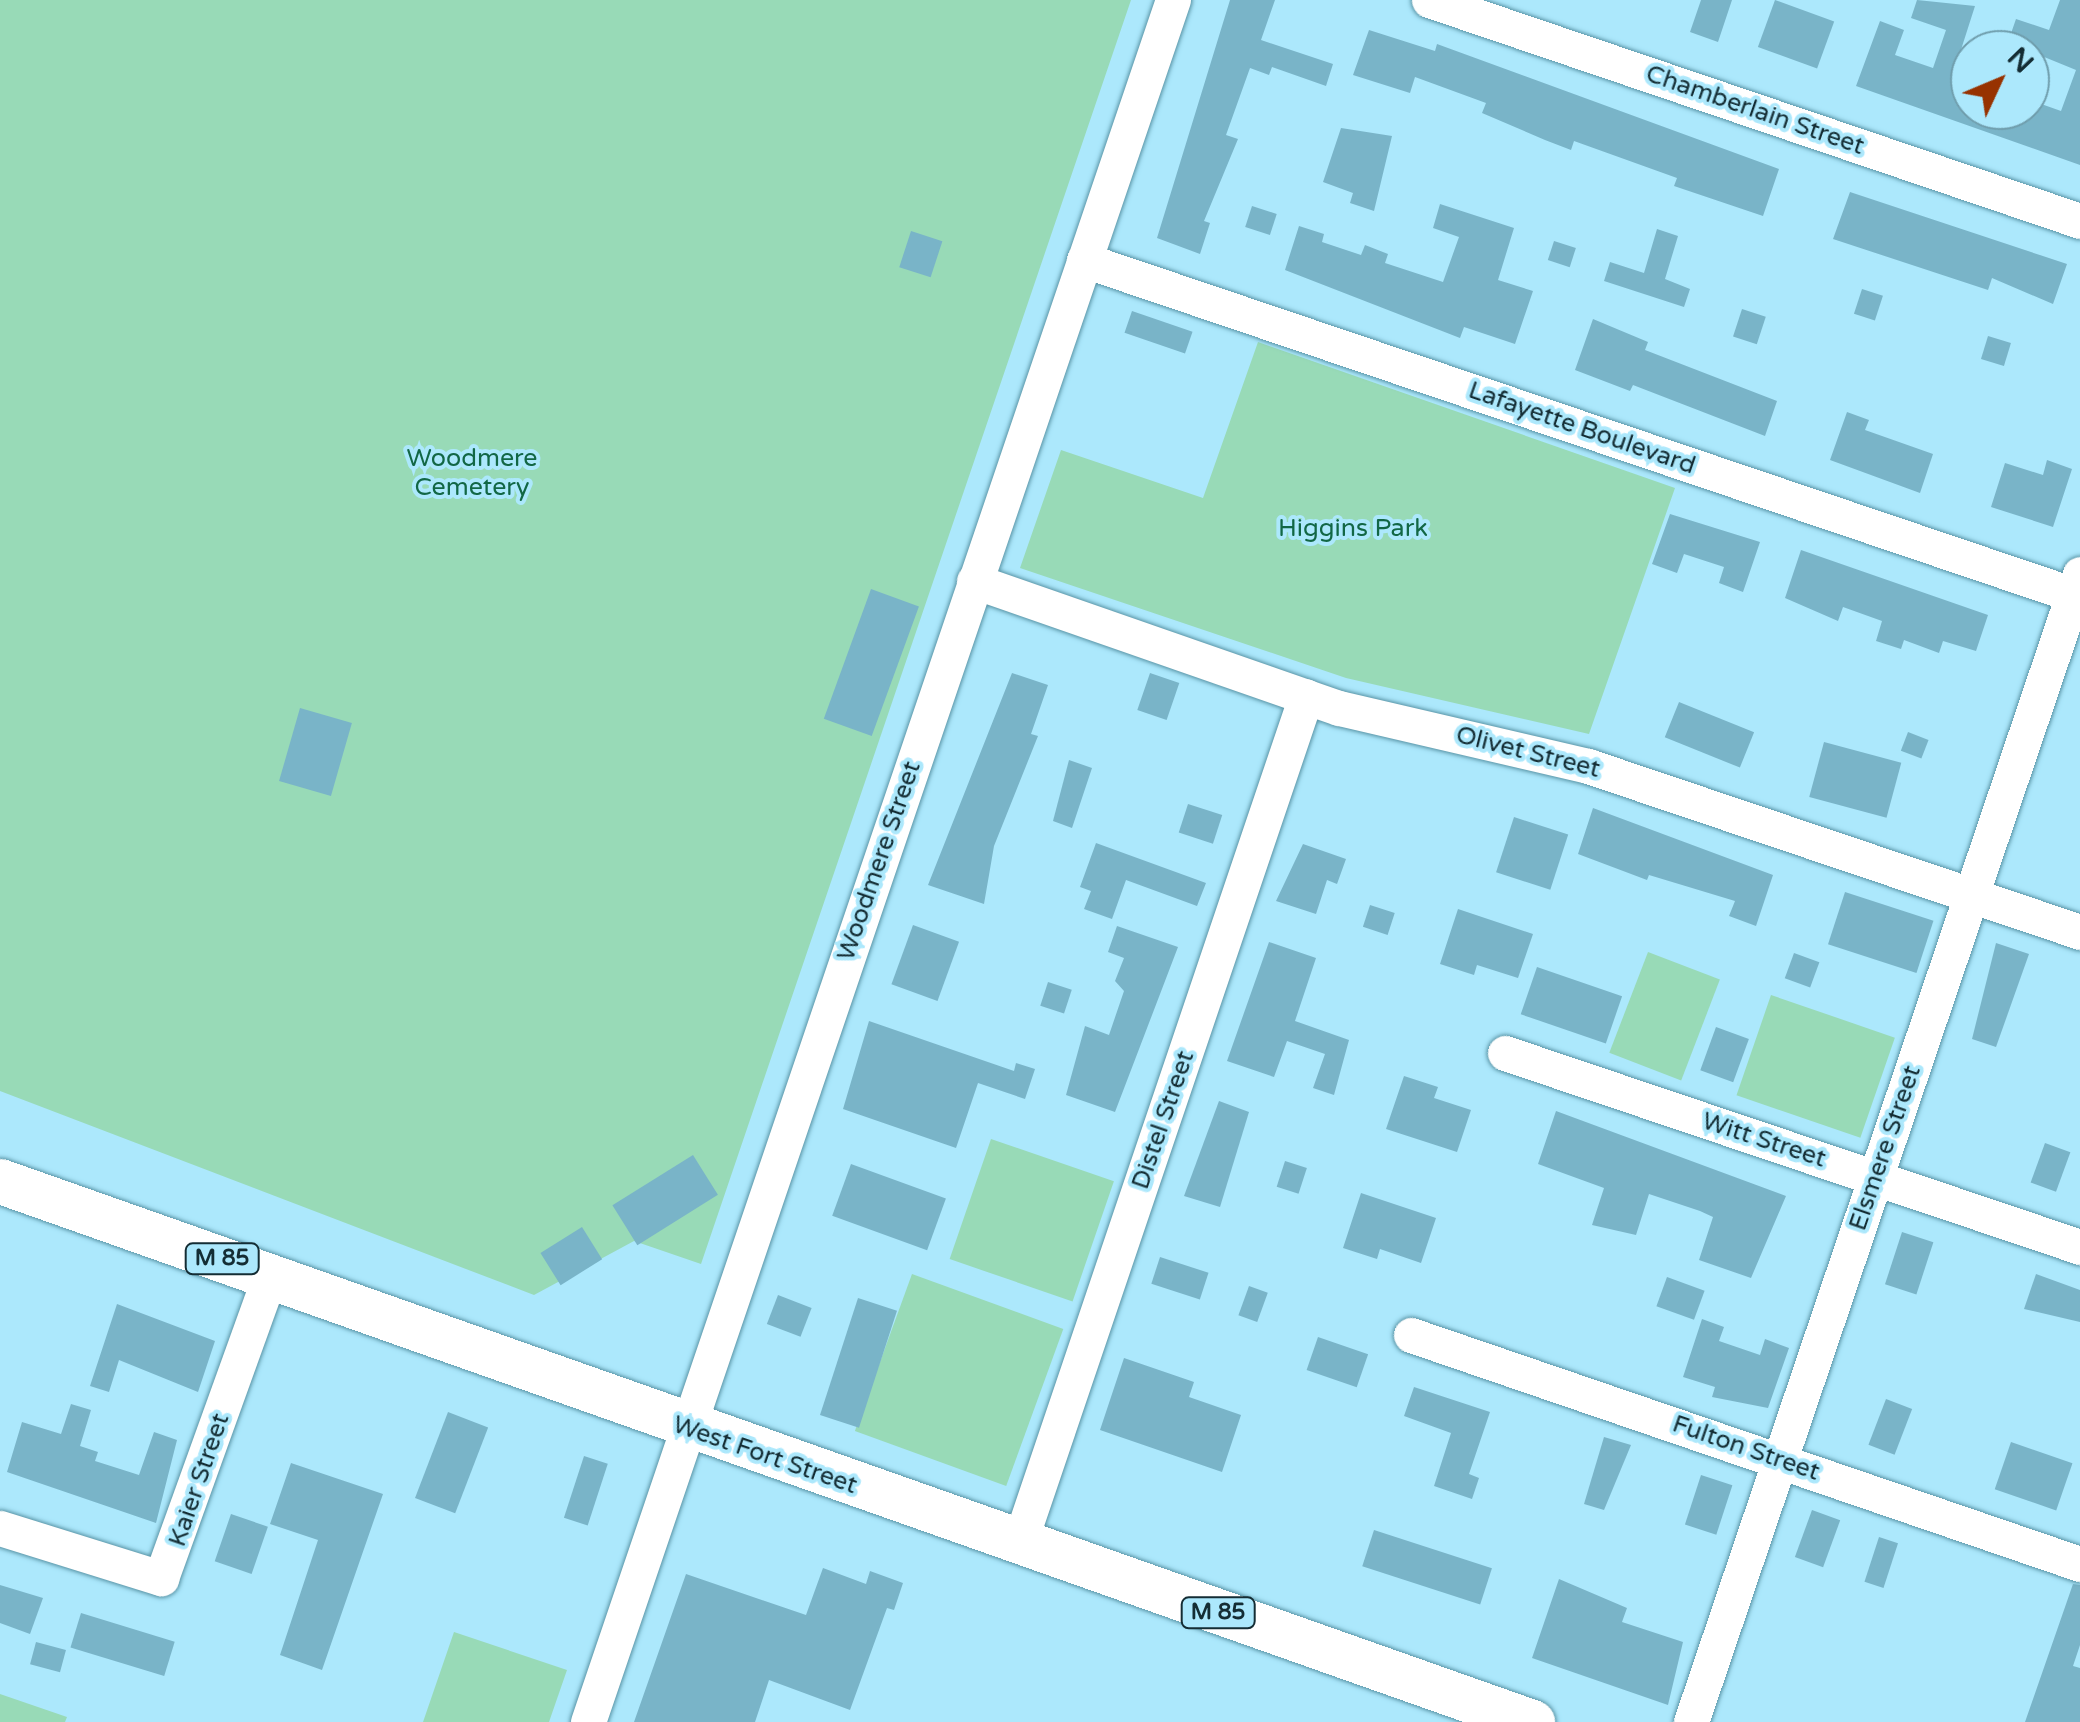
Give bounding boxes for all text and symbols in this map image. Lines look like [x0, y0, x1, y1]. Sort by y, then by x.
north arrow [1950, 30, 2050, 130]
text: N [2000, 41, 2040, 80]
street label: Chamberlain Street [1642, 59, 1868, 161]
street label: Lafayette Boulevard [1465, 375, 1699, 481]
park label: Woodmere Cemetery [407, 444, 537, 503]
park label: Higgins Park [1278, 513, 1428, 543]
street label: Olivet Street [1453, 720, 1603, 784]
street label: Woodmere Street [831, 757, 927, 965]
street label: Distel Street [1125, 1047, 1201, 1193]
street label: Elsmere Street [1843, 1062, 1927, 1234]
street label: Witt Street [1698, 1106, 1830, 1174]
road number: M 85 [184, 1242, 260, 1276]
street label: West Fort Street [669, 1409, 861, 1501]
street label: Fulton Street [1669, 1409, 1823, 1487]
street label: Kaier Street [162, 1410, 236, 1550]
road number: M 85 [1180, 1596, 1256, 1630]

